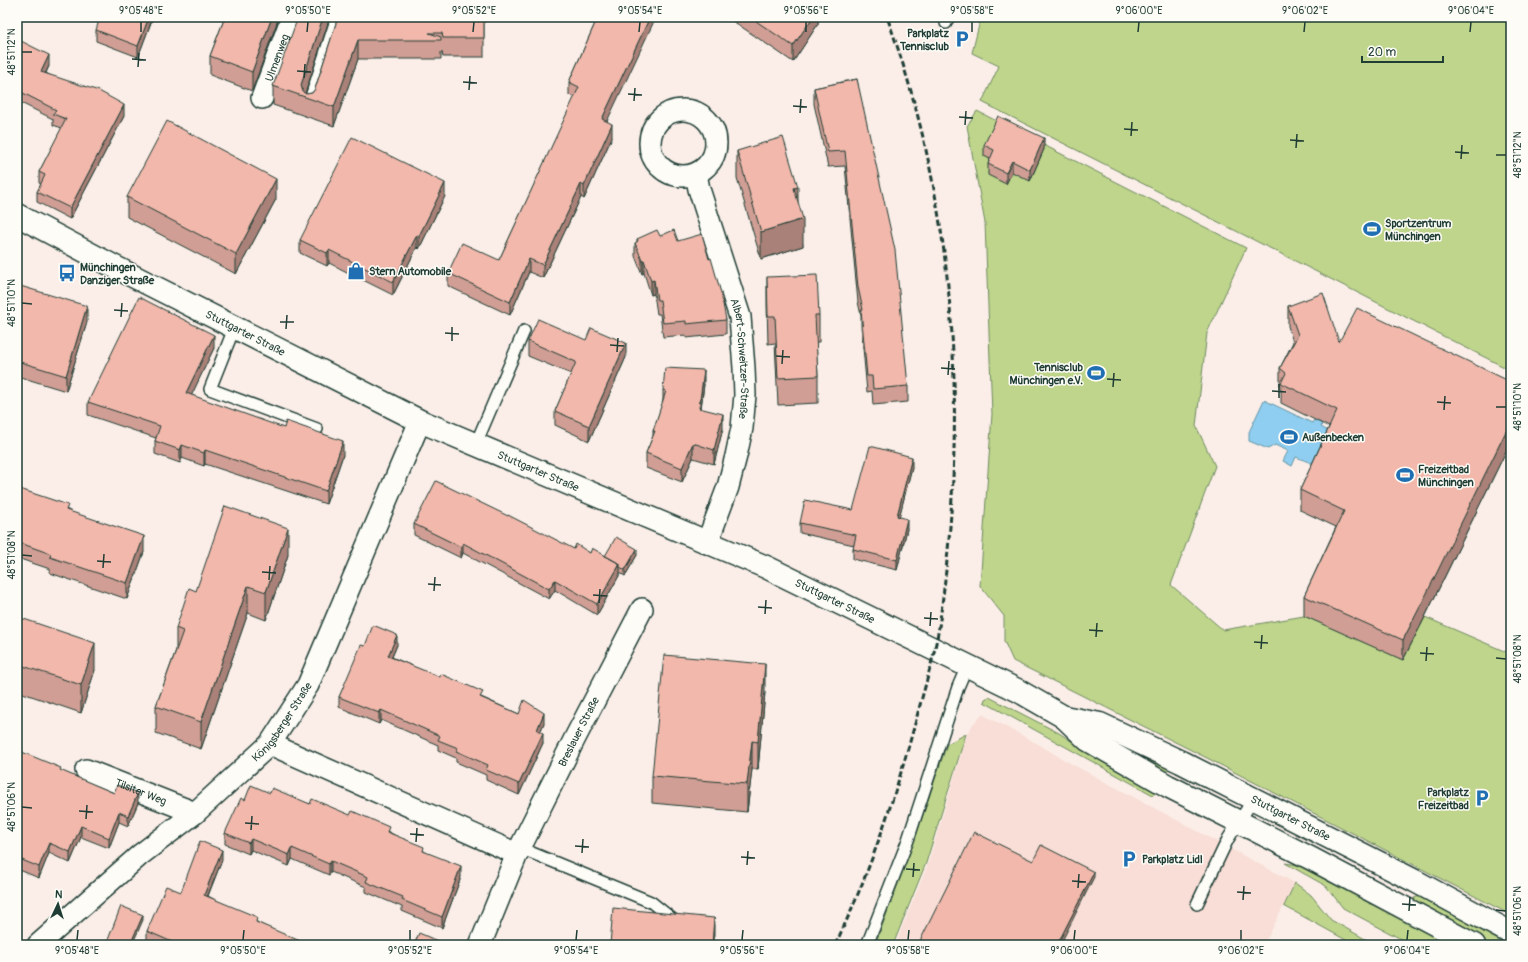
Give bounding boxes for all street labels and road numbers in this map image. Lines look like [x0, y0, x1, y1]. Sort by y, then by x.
street label: Ulmenweg [262, 32, 292, 83]
street label: Albert-Schweitzer-Straße [728, 297, 752, 420]
street label: Stuttgarter Straße [203, 307, 288, 359]
street label: Stuttgarter Straße [495, 448, 582, 494]
street label: Stuttgarter Straße [793, 576, 878, 626]
street label: Königsberger Straße [249, 679, 315, 764]
street label: Breslauer Straße [555, 694, 602, 769]
street label: Tilsiter Weg [113, 776, 169, 808]
street label: Stuttgarter Straße [1249, 792, 1333, 844]

